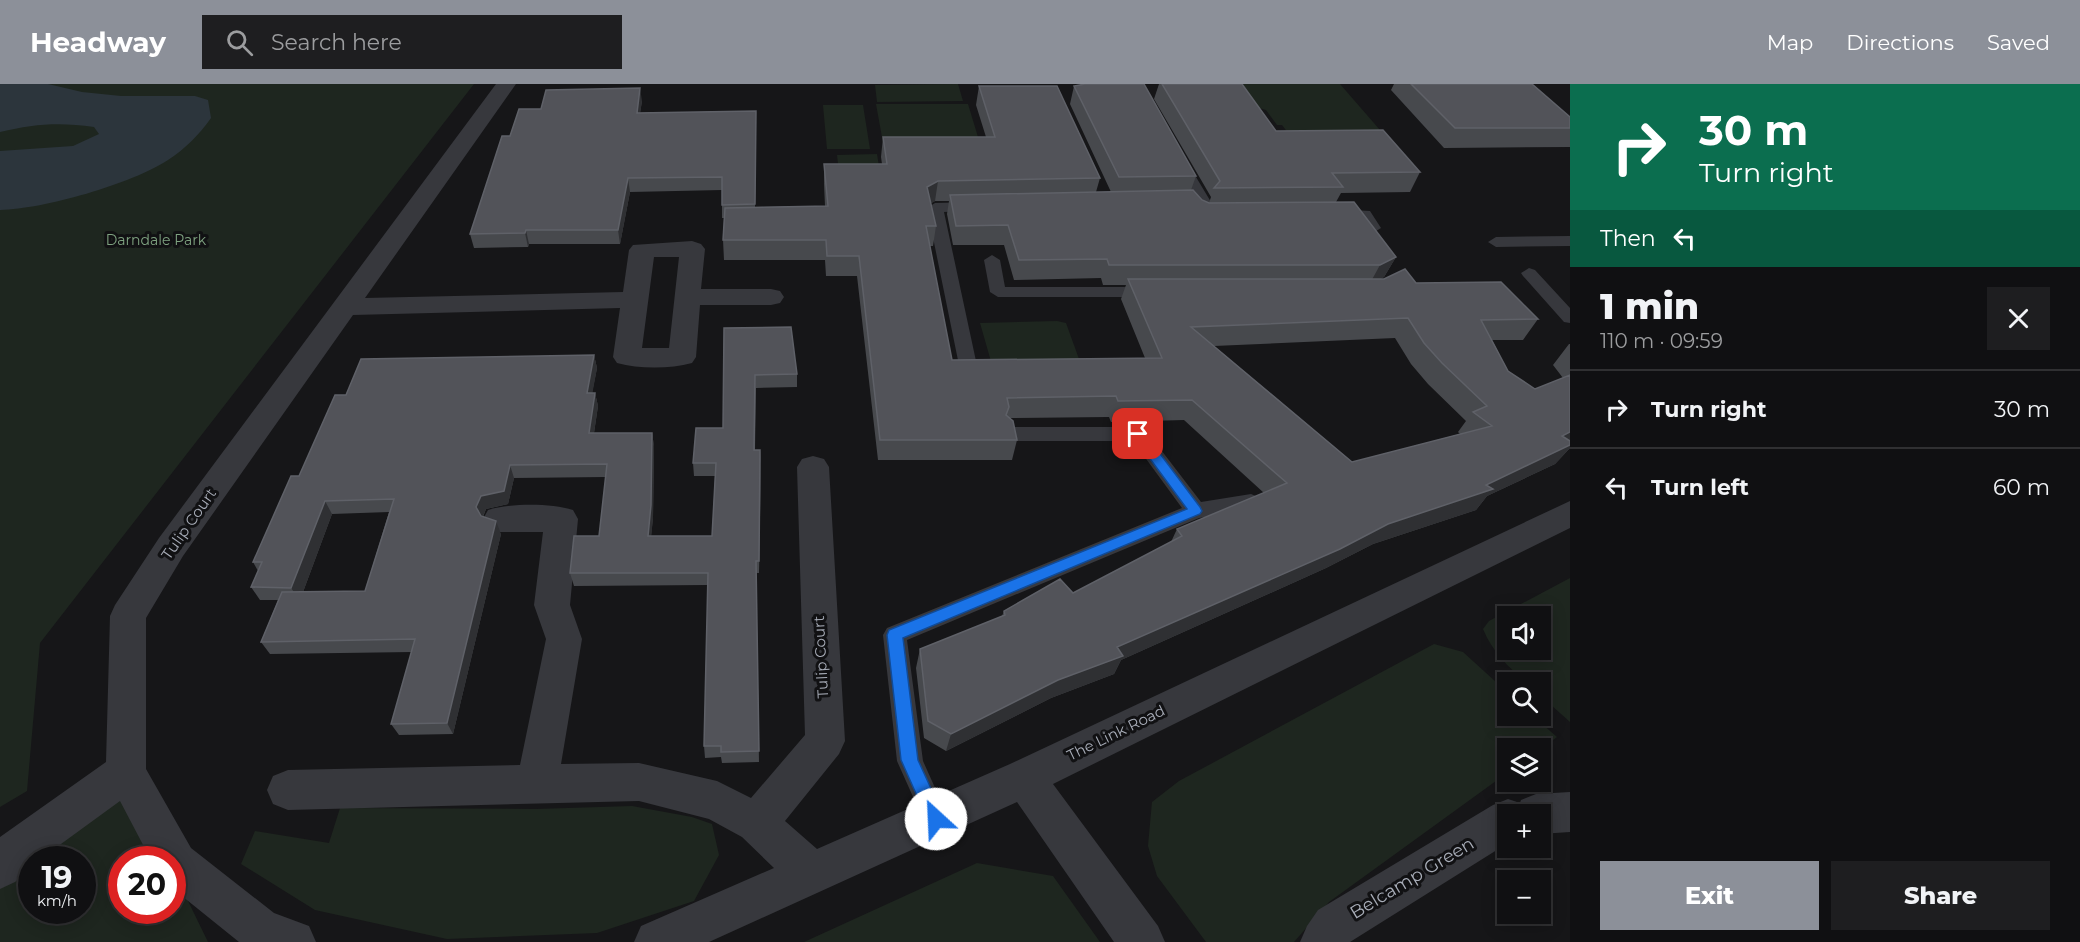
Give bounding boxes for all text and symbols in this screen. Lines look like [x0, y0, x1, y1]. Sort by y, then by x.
search box [202, 15, 622, 69]
text: Headway [30, 25, 166, 59]
icon: search [223, 26, 256, 59]
text: Search here [271, 29, 402, 56]
text: Map [1767, 30, 1813, 55]
text: Directions [1846, 30, 1954, 55]
text: Saved [1987, 30, 2050, 55]
text: 30 m [1699, 104, 1808, 156]
icon: right [1600, 108, 1678, 186]
text: Turn right [1699, 156, 1834, 189]
icon: left [1668, 222, 1701, 255]
text: Then [1600, 225, 1656, 252]
park label: Darndale Park [106, 231, 207, 249]
text: 1 min [1600, 284, 1699, 328]
button: close [1987, 287, 2050, 350]
text: 110 m · 09:59 [1600, 329, 1723, 353]
icon: right [1600, 393, 1633, 426]
text: Turn right [1651, 396, 1766, 423]
text: 30 m [1994, 396, 2050, 423]
pin [1112, 408, 1163, 459]
icon: arrive [1121, 417, 1154, 450]
icon: left [1600, 471, 1633, 504]
text: Turn left [1651, 474, 1749, 501]
text: 60 m [1993, 474, 2050, 501]
street label: Tulip Court [157, 484, 220, 563]
map controls [1497, 606, 1551, 924]
button: sound [1497, 606, 1551, 660]
street label: Tulip Court [809, 615, 832, 699]
button: search [1497, 672, 1551, 726]
street label: The Link Road [1064, 701, 1168, 765]
button: layers [1497, 738, 1551, 792]
position arrow [904, 787, 968, 851]
button: + [1497, 804, 1551, 858]
street label: Belcamp Green [1346, 832, 1478, 924]
speed limit sign: 20 [108, 846, 186, 924]
text: 19 [42, 859, 72, 896]
button: Exit [1600, 861, 1819, 930]
button: Share [1831, 861, 2050, 930]
button: − [1497, 870, 1551, 924]
text: km/h [37, 891, 77, 910]

